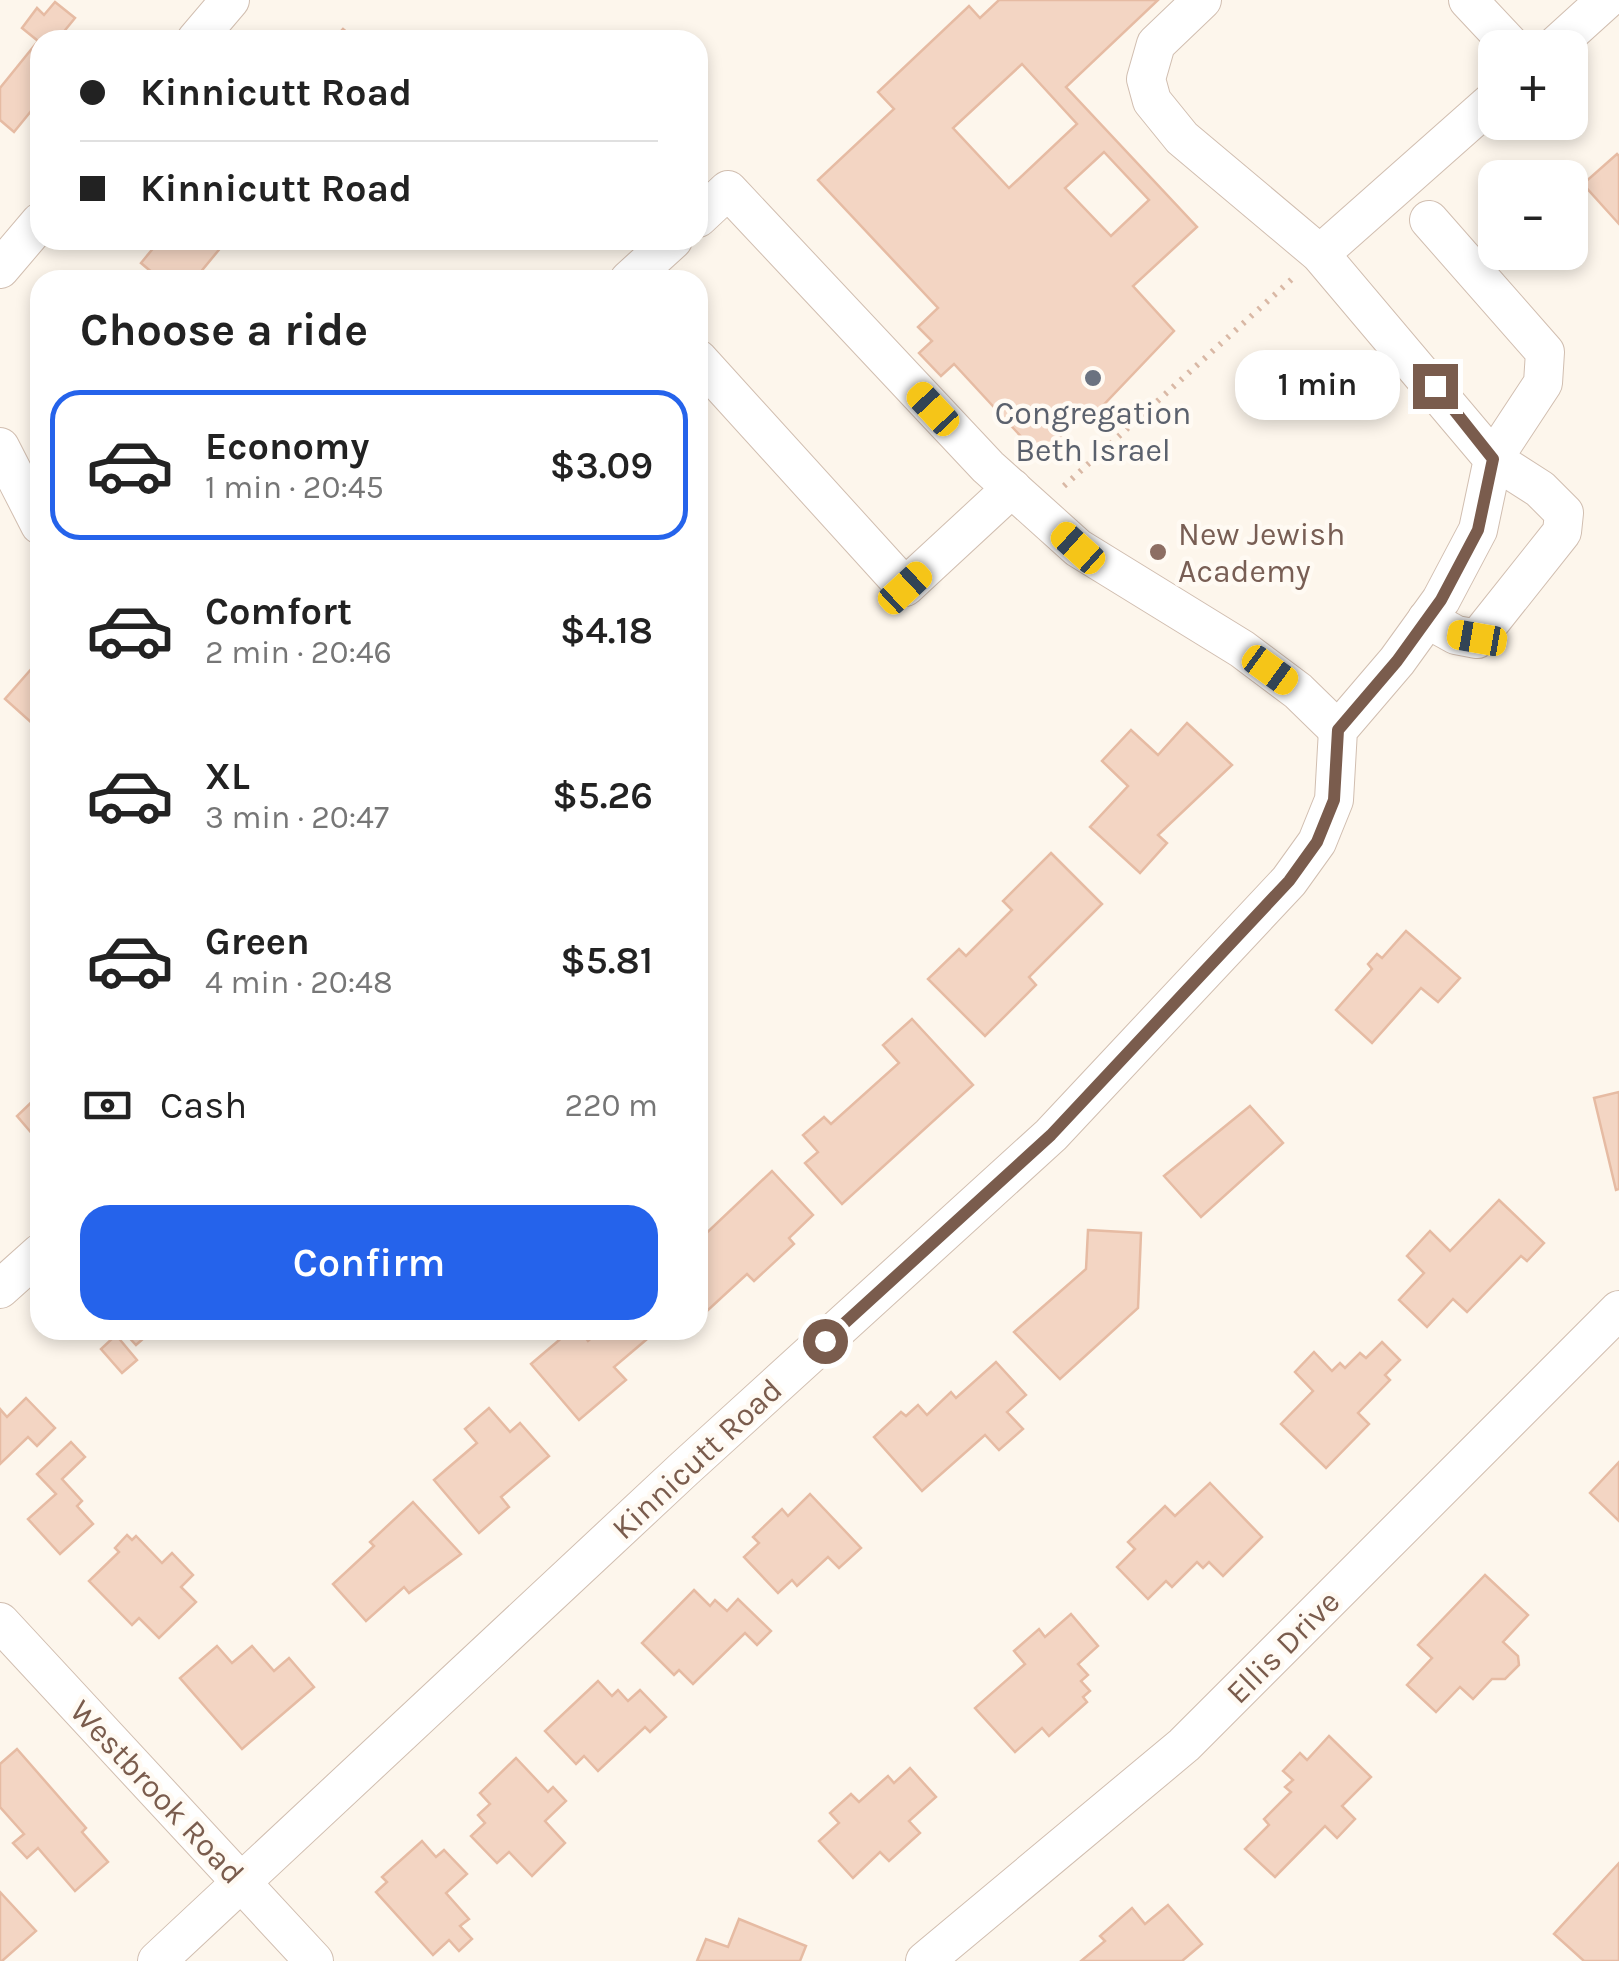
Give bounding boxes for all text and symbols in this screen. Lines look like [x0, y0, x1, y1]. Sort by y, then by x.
map controls [1478, 30, 1588, 270]
button: + [1478, 30, 1588, 140]
text: Kinnicutt Road [140, 70, 412, 115]
button: − [1478, 160, 1588, 270]
text: Kinnicutt Road [140, 166, 412, 211]
text: Choose a ride [80, 304, 368, 356]
callout: 1 min [1235, 351, 1400, 421]
route end [1413, 364, 1458, 409]
text: 1 min [1278, 366, 1357, 403]
marker: Congregation Beth Israel [1082, 367, 1104, 389]
car [902, 377, 964, 441]
place label: Congregation Beth Israel [995, 395, 1191, 469]
icon: car [85, 420, 175, 510]
text: Economy [205, 424, 369, 469]
text: $3.09 [550, 443, 653, 488]
text: 1 min · 20:45 [205, 469, 384, 506]
place label: New Jewish Academy [1178, 516, 1345, 590]
car [1046, 517, 1110, 579]
marker: New Jewish Academy [1147, 541, 1169, 563]
car [873, 557, 937, 619]
icon: car [85, 585, 175, 675]
text: Comfort [205, 589, 352, 634]
text: $4.18 [560, 608, 653, 653]
car [1445, 618, 1509, 658]
text: 2 min · 20:46 [205, 634, 392, 671]
car [1237, 640, 1303, 700]
icon: car [85, 750, 175, 840]
text: XL [205, 754, 250, 799]
text: $5.26 [552, 773, 653, 818]
text: 3 min · 20:47 [205, 799, 389, 836]
icon: car [85, 915, 175, 1005]
text: Green [205, 919, 310, 964]
text: $5.81 [560, 938, 653, 983]
text: 4 min · 20:48 [205, 964, 393, 1001]
icon: cash [80, 1078, 135, 1133]
text: Cash [160, 1083, 247, 1128]
text: 220 m [564, 1087, 658, 1124]
button: Confirm [80, 1205, 658, 1320]
route start [803, 1319, 848, 1364]
street label: Kinnicutt Road [605, 1371, 789, 1547]
street label: Ellis Drive [1219, 1583, 1347, 1711]
street label: Westbrook Road [62, 1692, 252, 1892]

